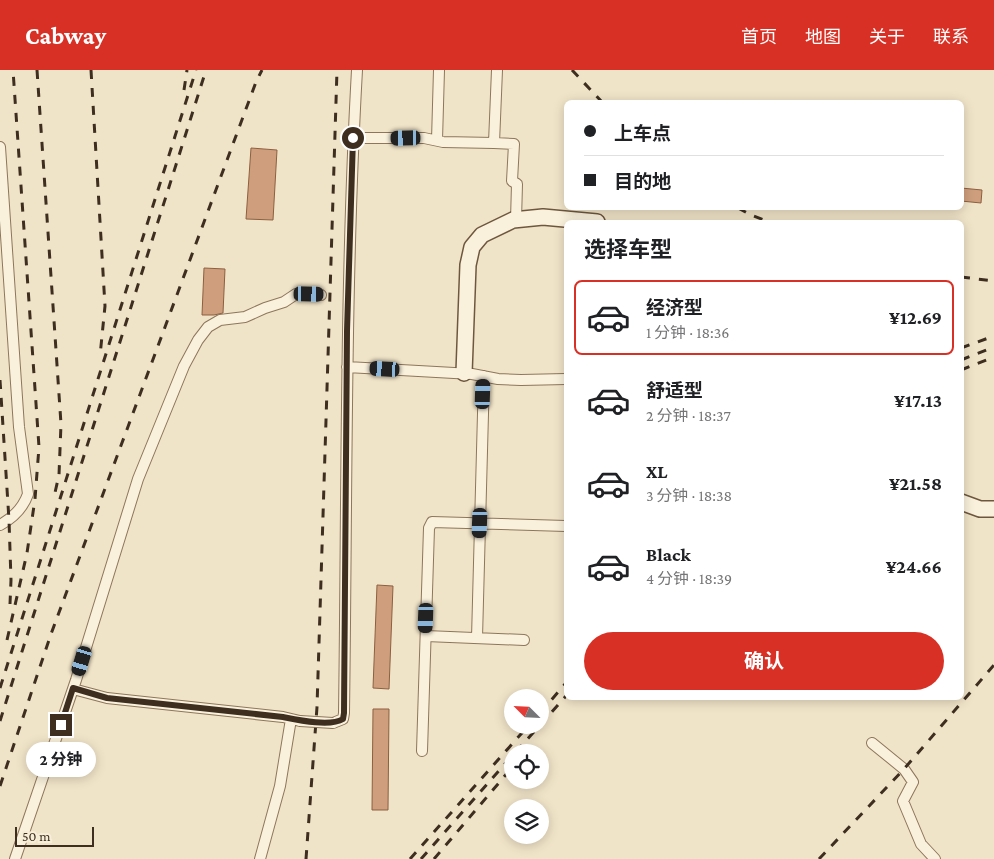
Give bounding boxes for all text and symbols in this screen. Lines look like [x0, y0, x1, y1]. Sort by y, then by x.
text: Cabway [25, 22, 106, 49]
text: 首页 [741, 27, 777, 47]
text: 地图 [805, 27, 841, 47]
text: 关于 [869, 27, 905, 47]
text: 联系 [933, 27, 969, 47]
text: 上车点 [614, 123, 671, 144]
route start [342, 127, 364, 149]
car [390, 130, 421, 146]
text: 目的地 [614, 171, 671, 192]
text: 选择车型 [584, 237, 672, 262]
car [293, 286, 324, 302]
icon: car [586, 295, 631, 340]
text: 经济型 [646, 297, 703, 318]
text: ¥12.69 [889, 307, 942, 328]
text: 1 分钟 · 18:36 [646, 324, 729, 341]
car [369, 361, 400, 377]
icon: car [586, 378, 631, 423]
car [474, 379, 491, 409]
text: 舒适型 [646, 380, 703, 401]
text: ¥17.13 [894, 390, 942, 411]
text: 2 分钟 · 18:37 [646, 407, 731, 424]
icon: car [586, 461, 631, 506]
text: XL [646, 461, 668, 482]
text: ¥21.58 [889, 473, 942, 494]
text: 3 分钟 · 18:38 [646, 487, 732, 504]
car [471, 508, 488, 538]
icon: car [586, 544, 631, 589]
text: Black [646, 544, 691, 565]
text: ¥24.66 [886, 556, 942, 577]
text: 4 分钟 · 18:39 [646, 570, 732, 587]
car [417, 603, 434, 633]
button: 确认 [584, 632, 944, 690]
car [70, 644, 93, 678]
north arrow [504, 689, 549, 734]
map controls [504, 689, 549, 844]
route end [50, 714, 72, 736]
callout: 2 分钟 [26, 742, 96, 778]
button: locate [504, 744, 549, 789]
text: 2 分钟 [39, 751, 83, 768]
button: layers [504, 799, 549, 844]
scale bar [15, 824, 94, 847]
text: 50 m [22, 828, 50, 844]

